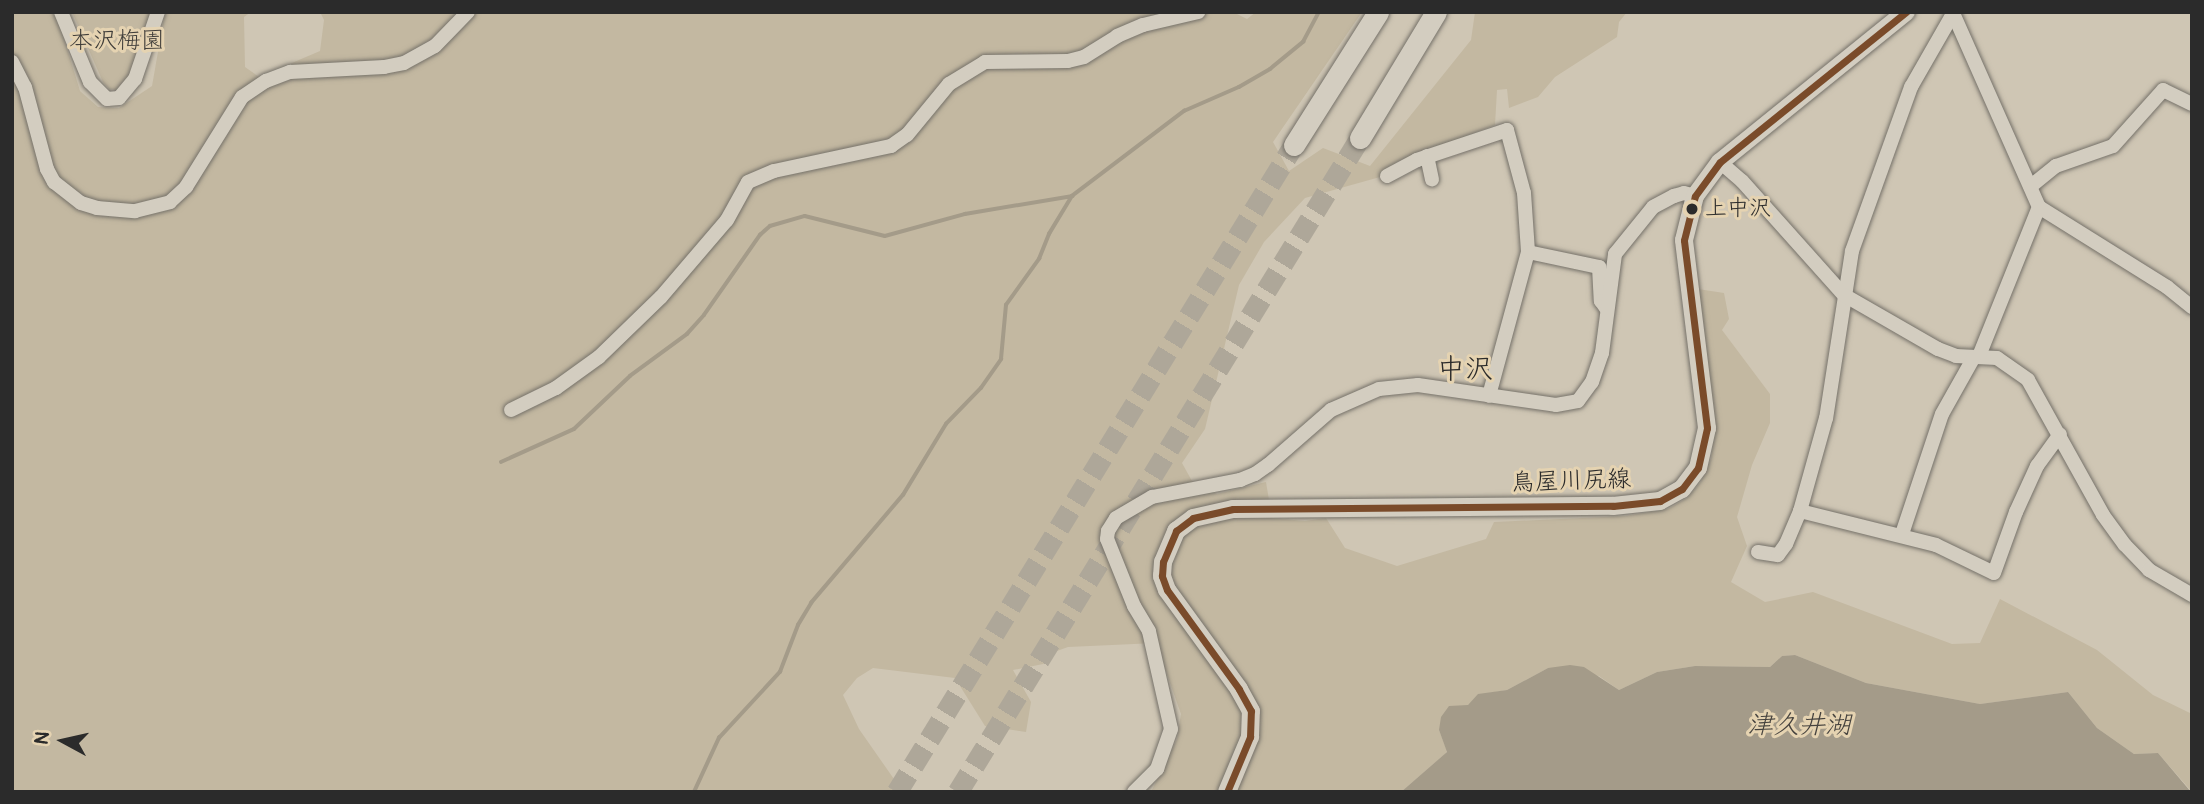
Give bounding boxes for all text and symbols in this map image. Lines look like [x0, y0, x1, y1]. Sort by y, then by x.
park label: 本沢梅園 [69, 27, 165, 55]
place label: 上中沢 [1705, 196, 1771, 222]
marker: 上中沢 [1685, 202, 1699, 216]
district label: 中沢 [1437, 353, 1493, 387]
street label: 鳥屋川尻線 [1511, 465, 1631, 497]
north arrow [28, 706, 98, 776]
water label: 津久井湖 [1747, 710, 1851, 742]
text: N [29, 730, 55, 746]

